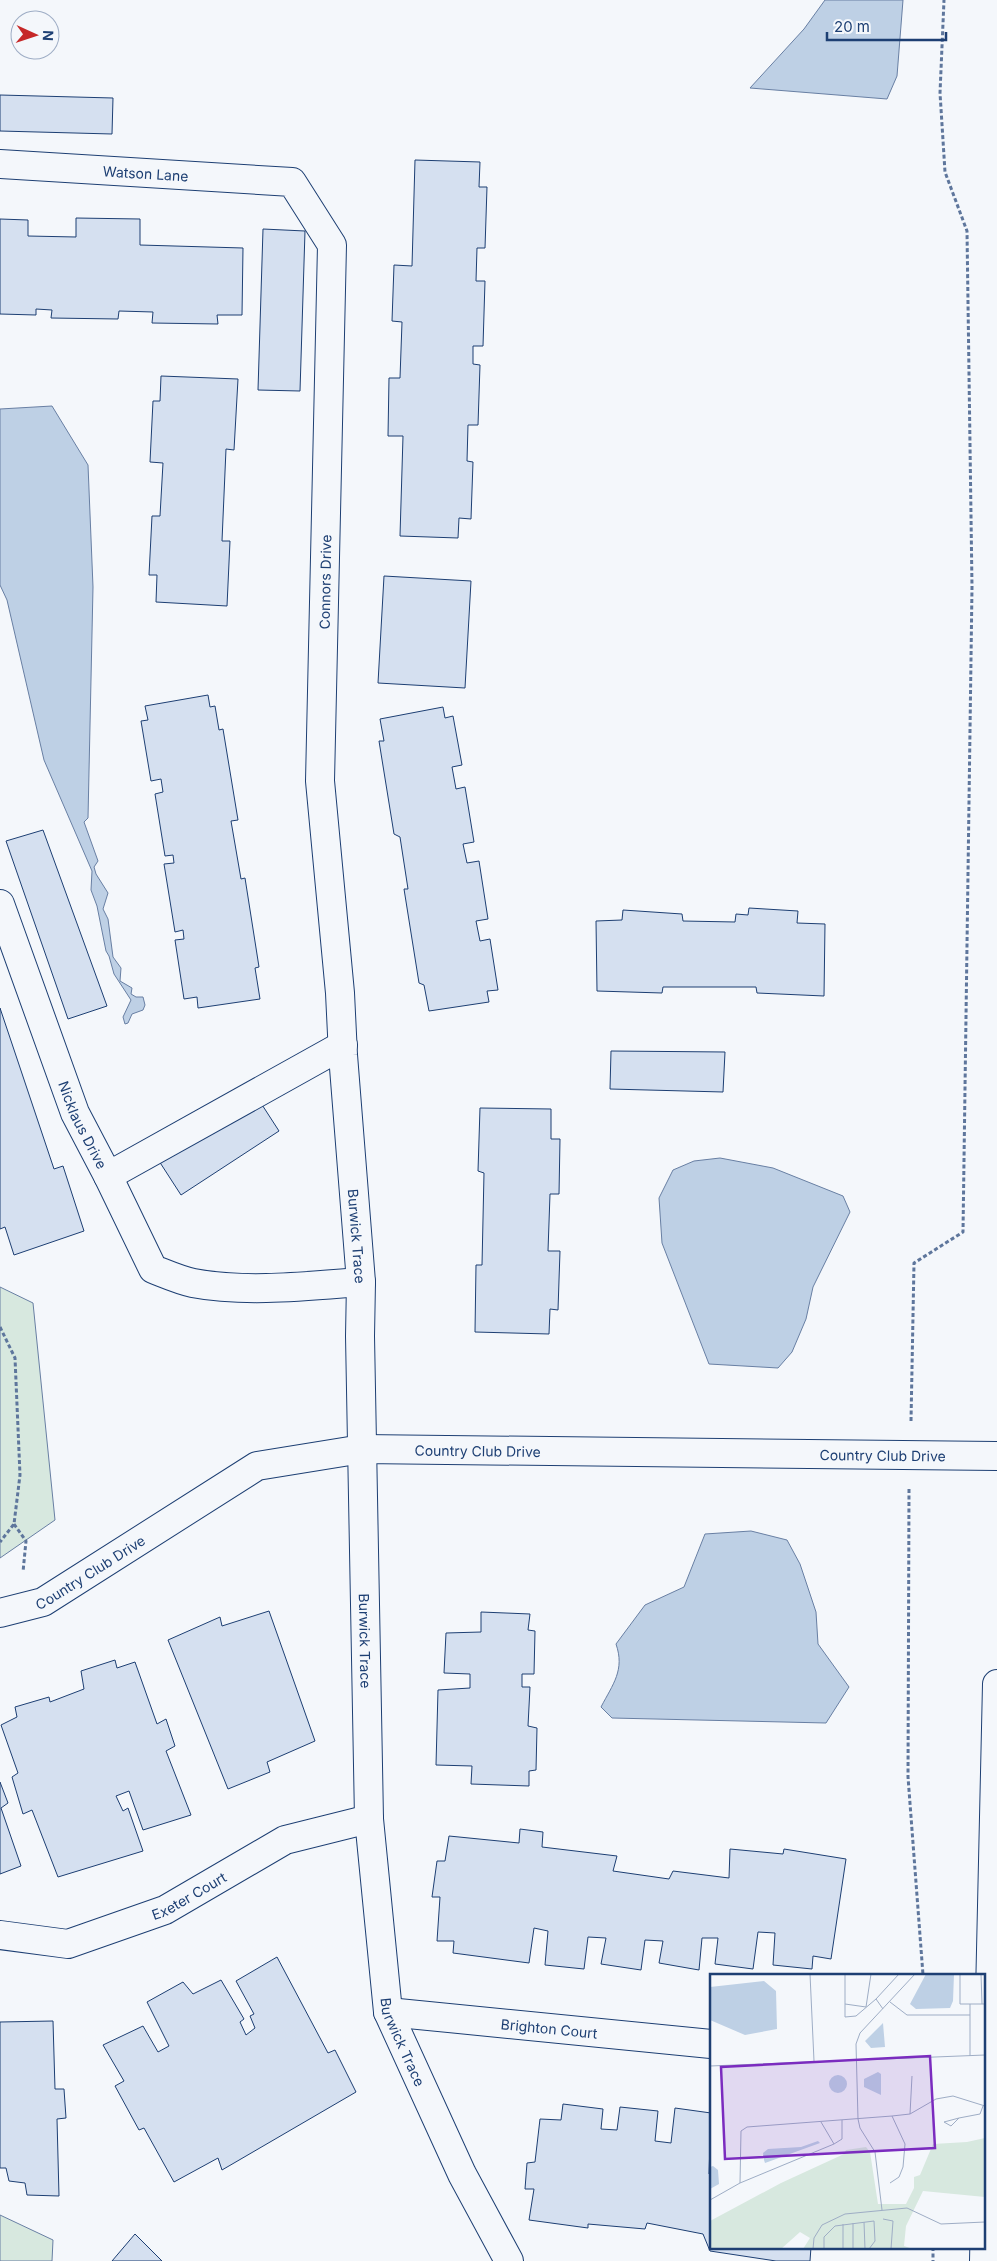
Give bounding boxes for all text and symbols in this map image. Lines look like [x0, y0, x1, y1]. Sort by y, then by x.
north arrow [10, 10, 60, 60]
scale bar [827, 10, 946, 42]
text: 20 m [834, 17, 870, 36]
text: N [40, 30, 57, 41]
street label: Watson Lane [102, 162, 189, 184]
street label: Connors Drive [316, 534, 334, 630]
street label: Nicklaus Drive [56, 1078, 111, 1172]
street label: Burwick Trace [345, 1188, 370, 1284]
street label: Country Club Drive [414, 1441, 541, 1459]
street label: Country Club Drive [819, 1446, 946, 1464]
street label: Country Club Drive [34, 1531, 148, 1612]
street label: Burwick Trace [356, 1593, 375, 1689]
street label: Exeter Court [149, 1868, 229, 1923]
inset map [710, 1974, 984, 2248]
street label: Burwick Trace [378, 1997, 429, 2089]
street label: Brighton Court [500, 2015, 599, 2041]

